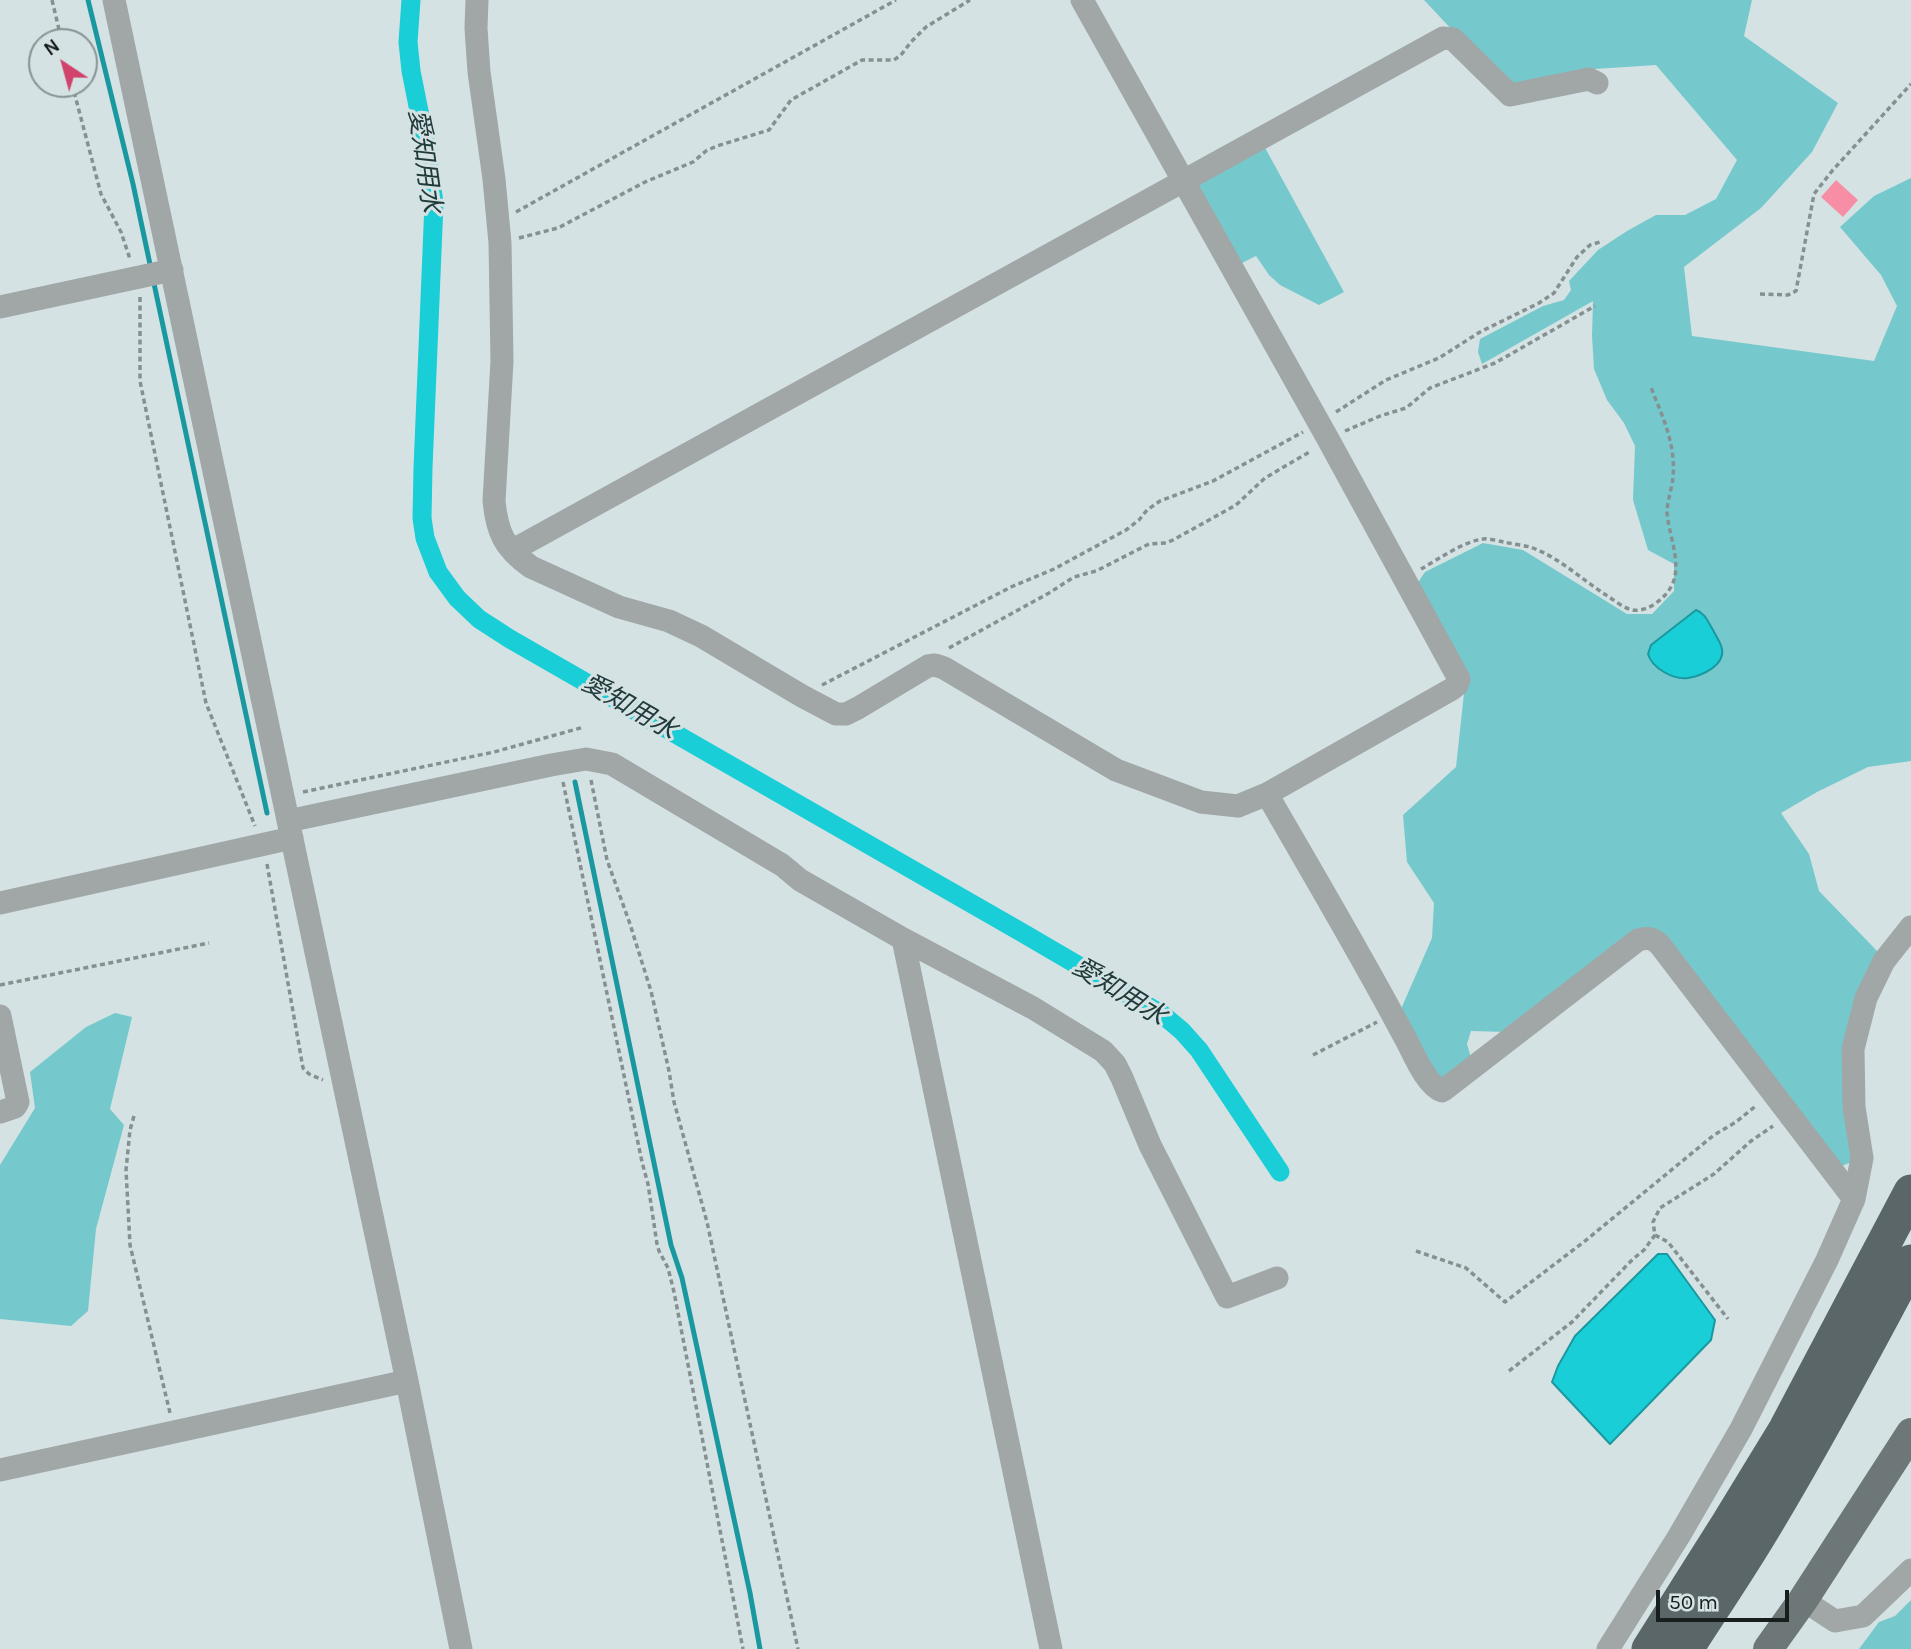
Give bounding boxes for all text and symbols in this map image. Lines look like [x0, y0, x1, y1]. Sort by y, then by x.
north arrow [28, 28, 98, 98]
text: N [40, 35, 64, 61]
water label: 愛知用水 [401, 107, 447, 215]
water label: 愛知用水 [576, 667, 682, 747]
water label: 愛知用水 [1067, 951, 1171, 1033]
scale bar [1659, 1576, 1792, 1620]
text: 50 m [1669, 1590, 1718, 1614]

